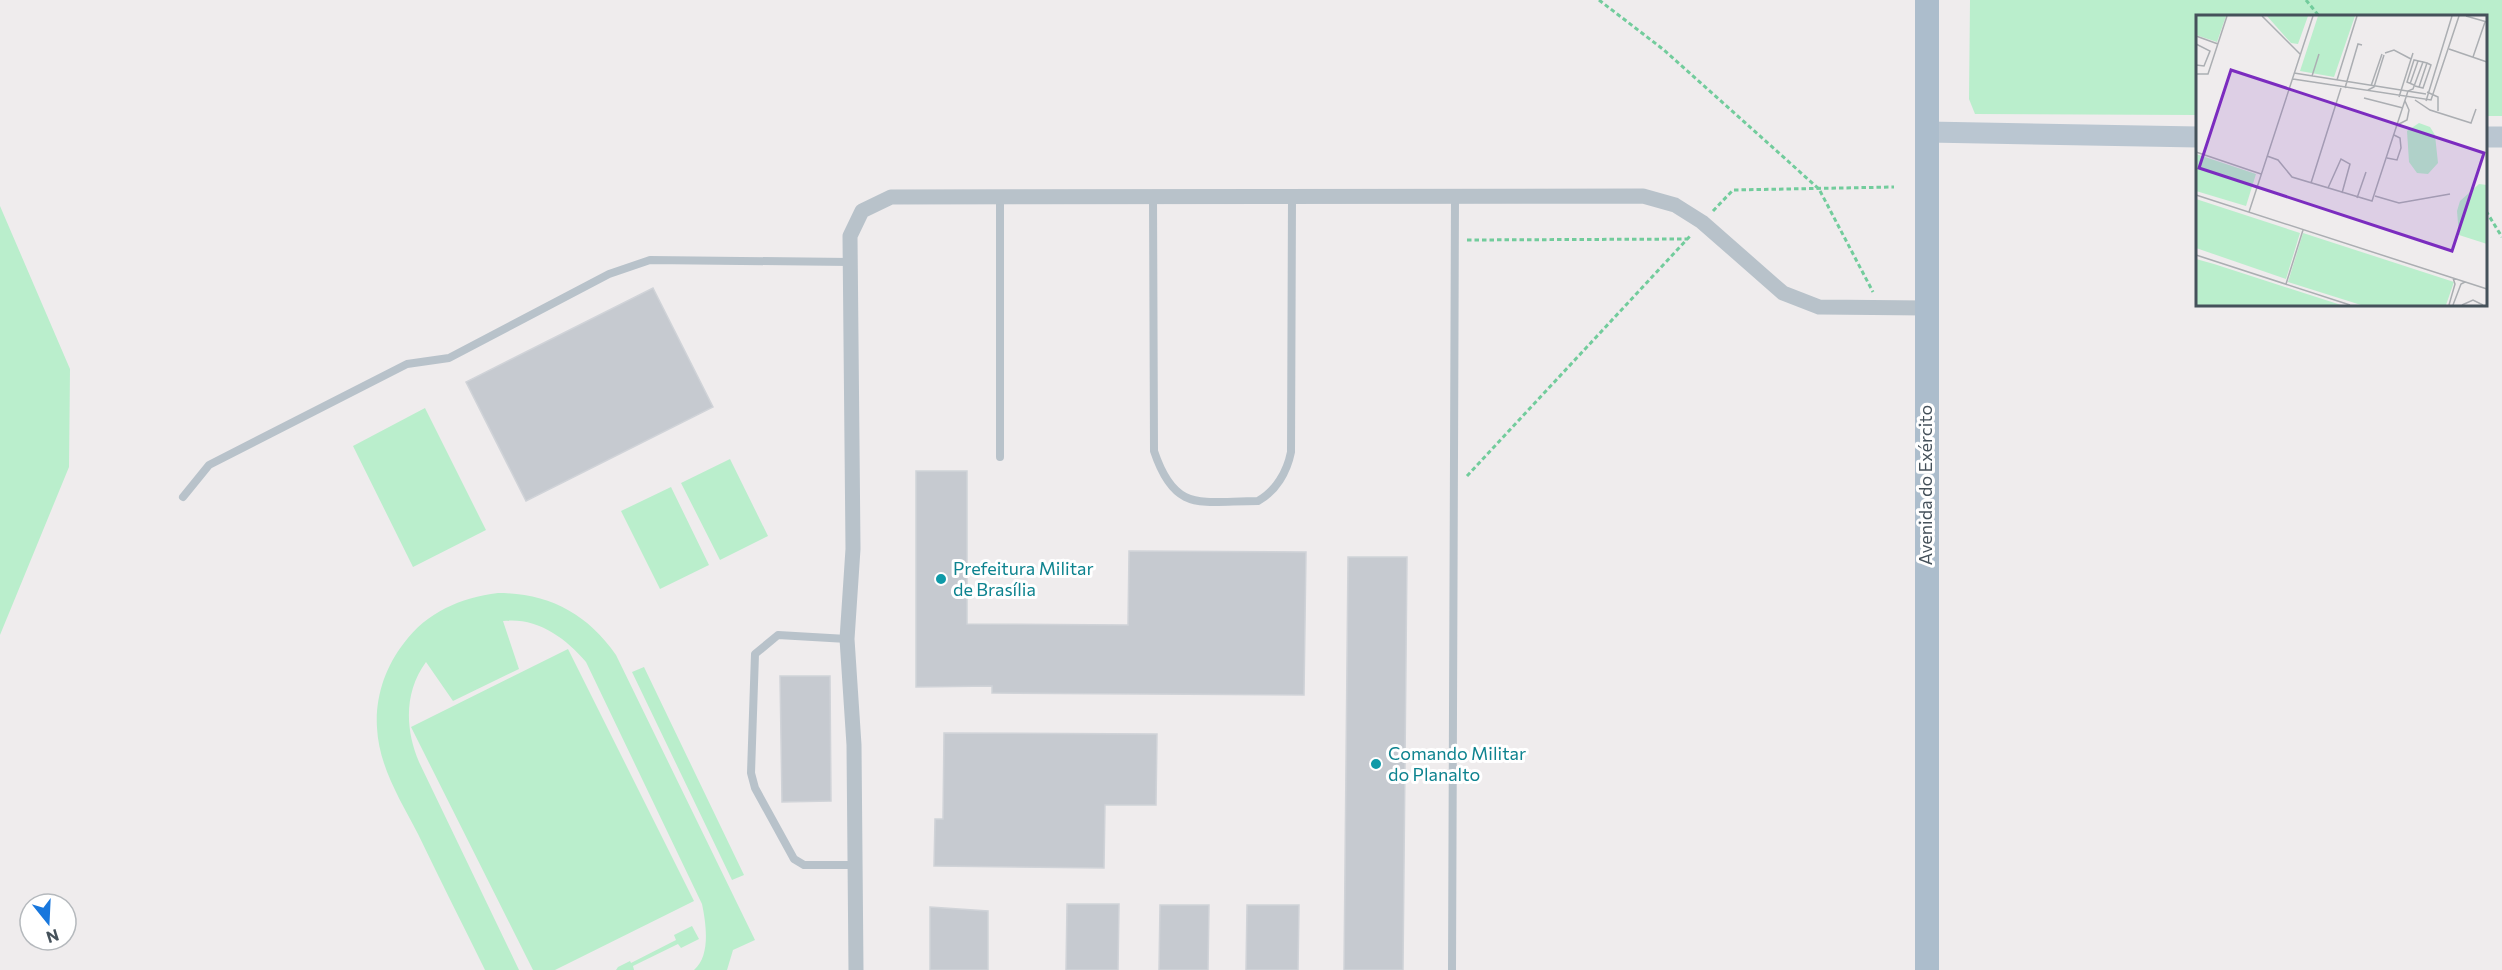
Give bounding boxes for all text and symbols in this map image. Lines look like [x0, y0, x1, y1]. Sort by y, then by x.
inset map [2196, 15, 2487, 306]
street label: Avenida do Exército [1914, 405, 1936, 565]
place label: Prefeitura Militar de Brasília [953, 557, 1094, 600]
marker: Prefeitura Militar de Brasília [934, 572, 948, 586]
place label: Comando Militar do Planalto [1388, 742, 1526, 785]
marker: Comando Militar do Planalto [1369, 757, 1383, 771]
north arrow [18, 892, 78, 952]
text: N [44, 926, 61, 948]

